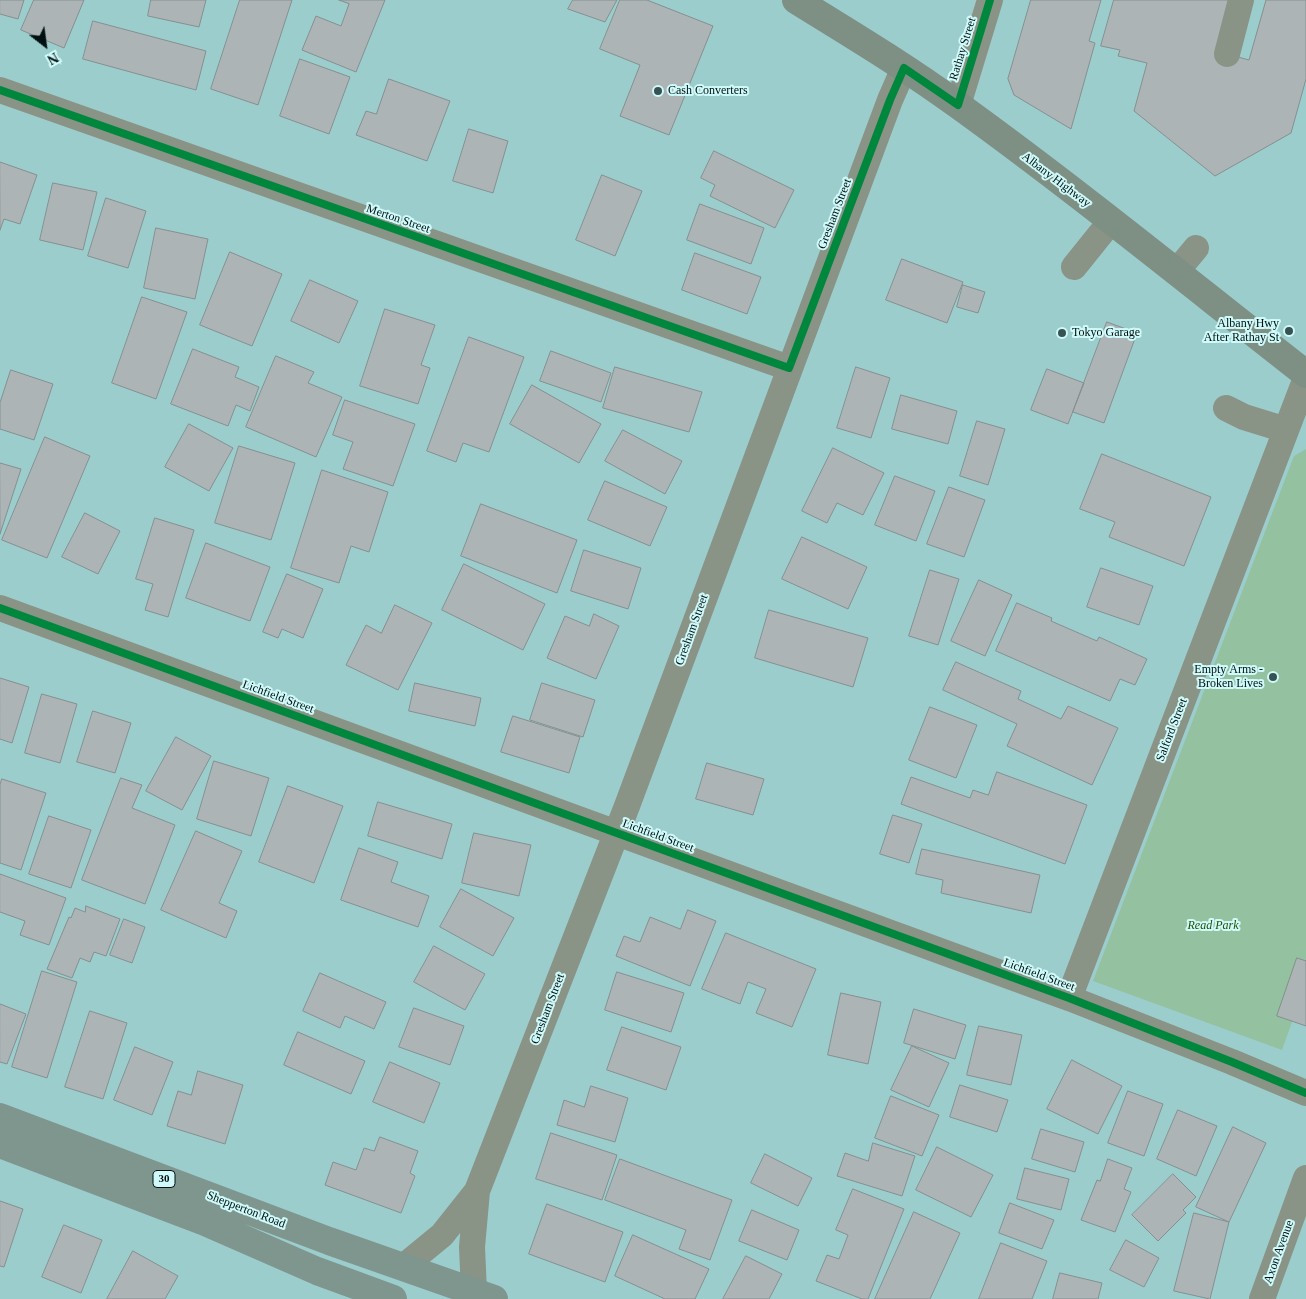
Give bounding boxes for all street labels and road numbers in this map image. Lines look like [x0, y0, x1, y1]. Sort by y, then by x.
street label: Rathay Street [947, 16, 979, 82]
street label: Albany Highway [1019, 149, 1093, 211]
street label: Gresham Street [815, 177, 855, 251]
street label: Merton Street [364, 201, 432, 237]
street label: Gresham Street [673, 593, 711, 667]
street label: Lichfield Street [240, 677, 316, 717]
street label: Salford Street [1153, 696, 1191, 764]
street label: Lichfield Street [620, 816, 696, 856]
street label: Lichfield Street [1001, 955, 1077, 995]
street label: Gresham Street [528, 972, 568, 1046]
road number: 30 [153, 1170, 175, 1188]
street label: Shepperton Road [205, 1188, 287, 1232]
street label: Axon Avenue [1261, 1218, 1297, 1286]

